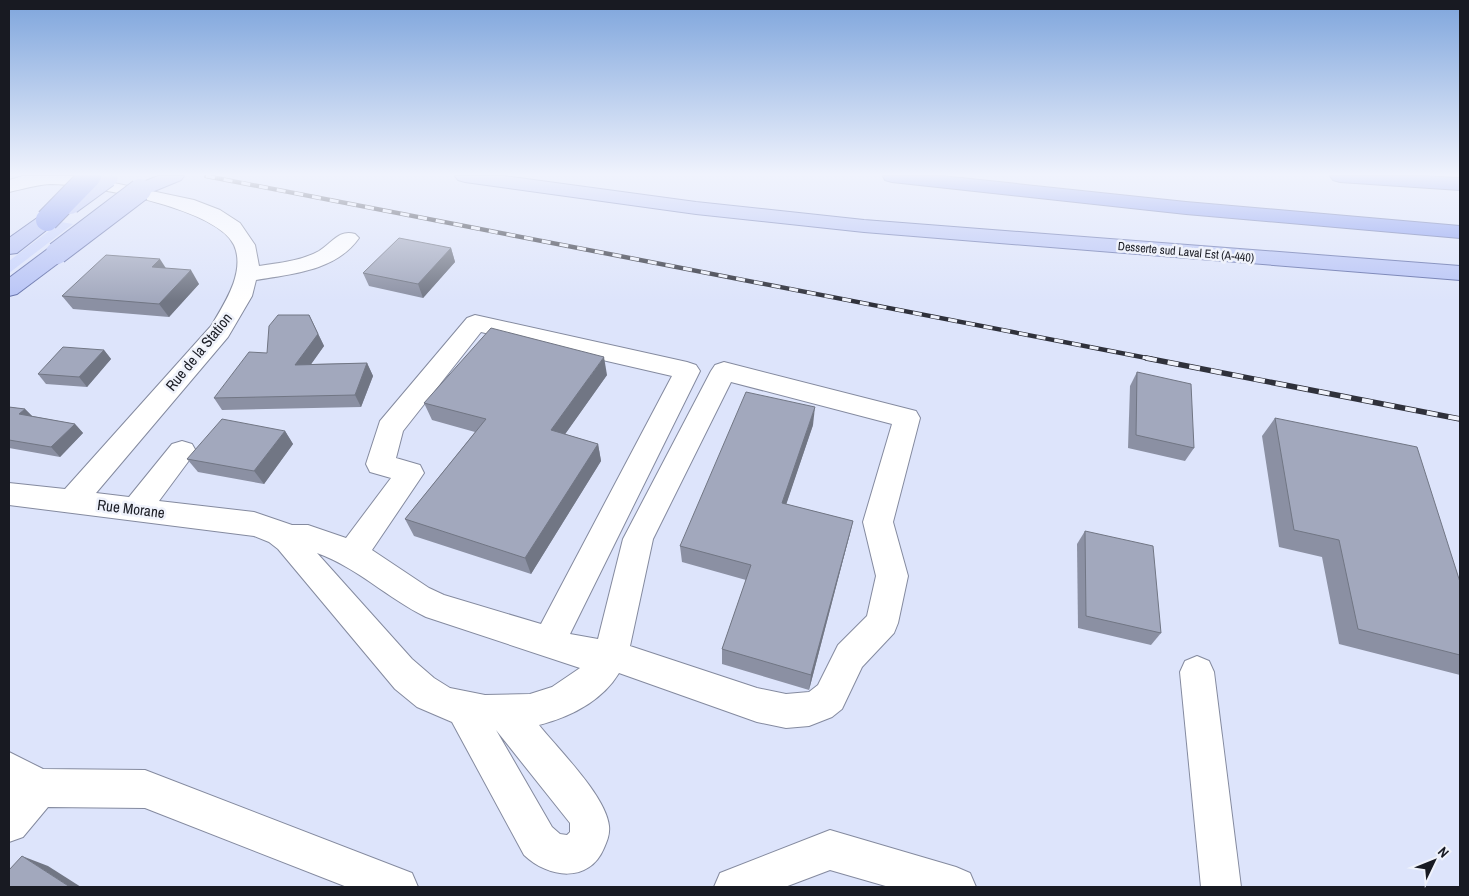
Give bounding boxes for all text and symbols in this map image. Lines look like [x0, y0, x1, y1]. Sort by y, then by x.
street label: Desserte sud Laval Est (A-440) [1117, 238, 1255, 266]
street label: Rue de la Station [161, 308, 237, 395]
street label: Rue Morane [96, 494, 166, 523]
north arrow [1409, 836, 1459, 886]
text: N [1434, 843, 1453, 861]

